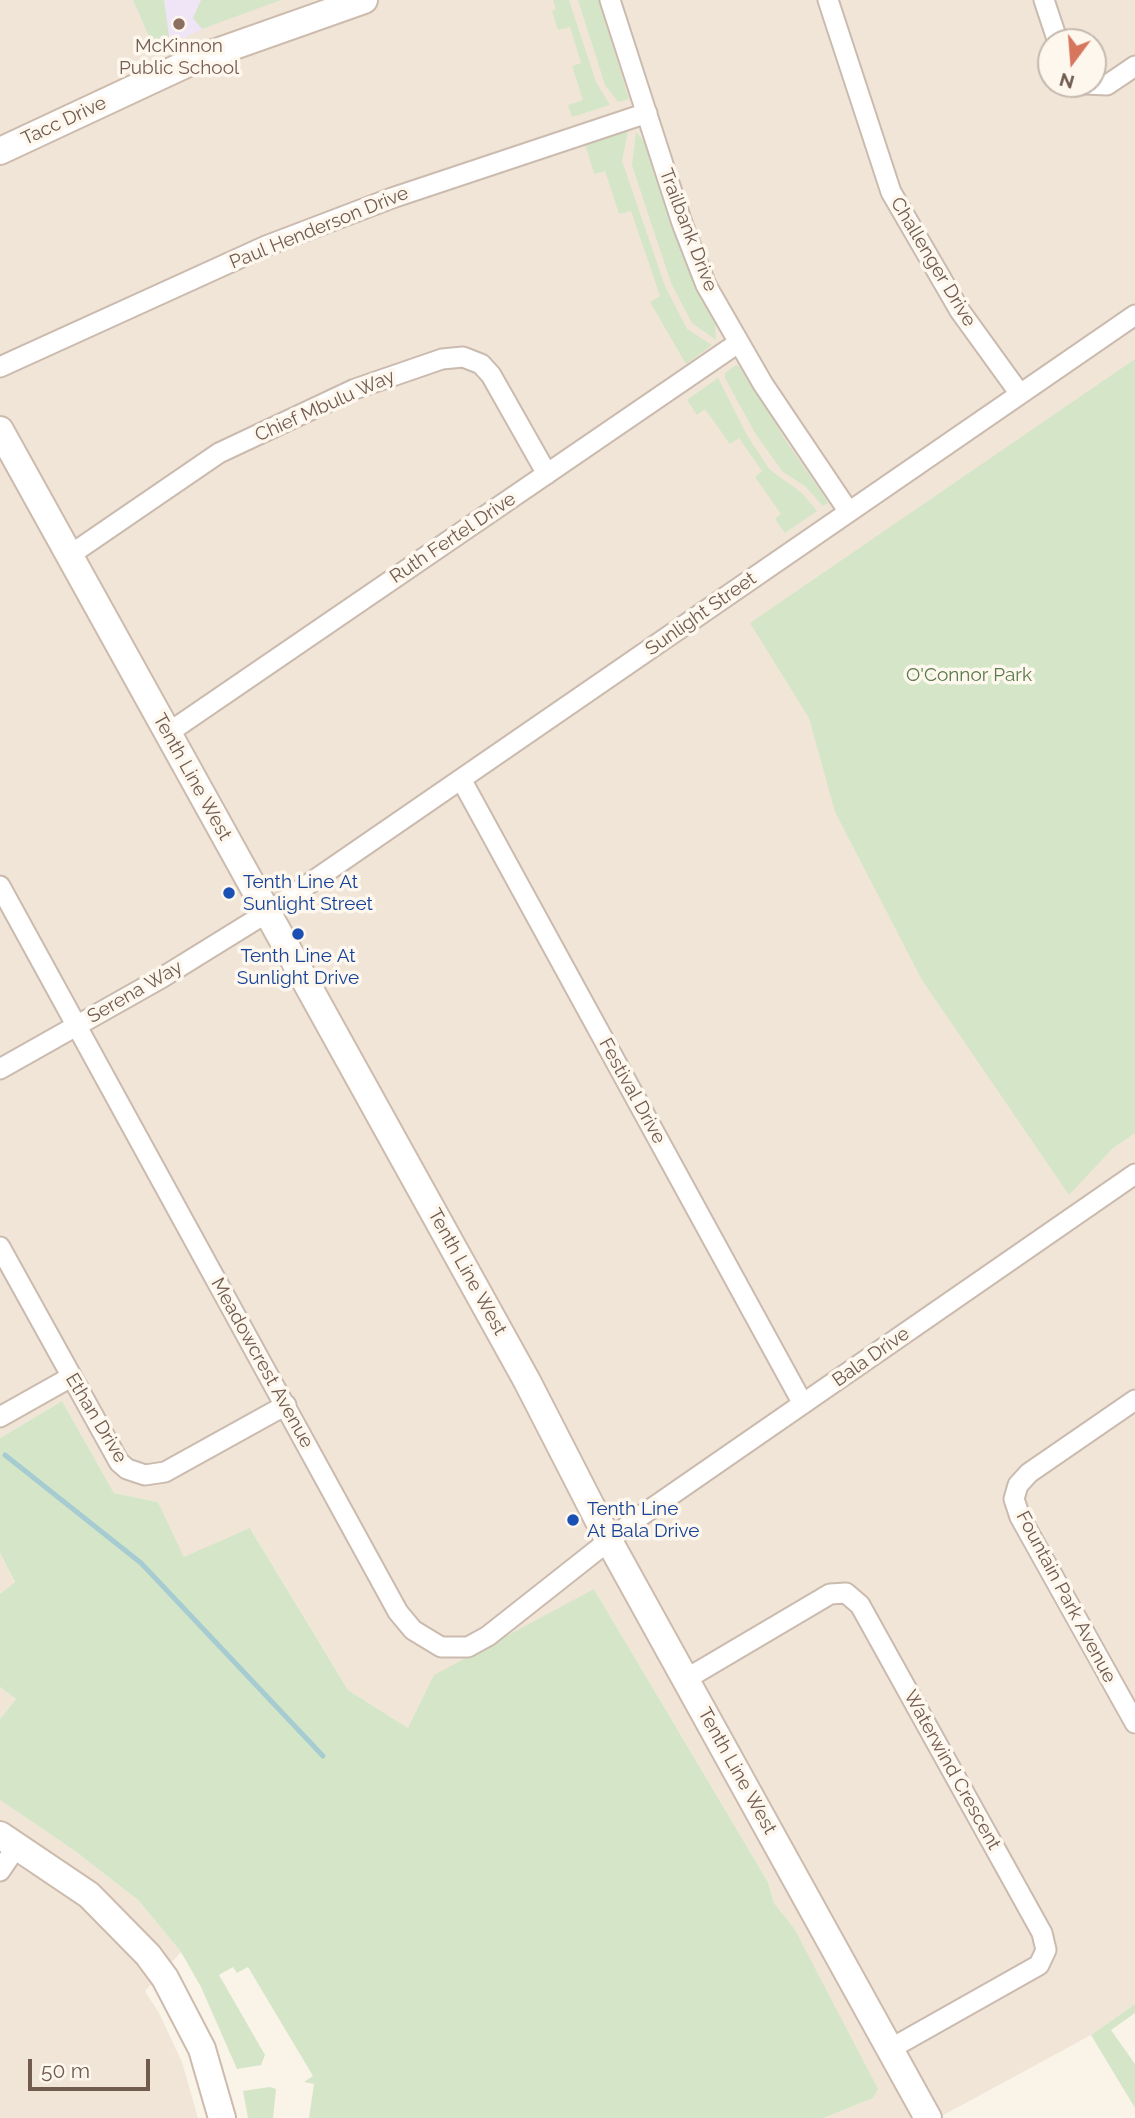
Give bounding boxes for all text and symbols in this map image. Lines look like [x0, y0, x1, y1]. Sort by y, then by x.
marker: McKinnon Public School [171, 16, 187, 32]
north arrow [1037, 28, 1107, 98]
place label: McKinnon Public School [119, 35, 239, 79]
text: N [1057, 69, 1077, 94]
street label: Tacc Drive [18, 91, 110, 151]
street label: Trailbank Drive [654, 165, 722, 295]
street label: Paul Henderson Drive [226, 182, 412, 274]
street label: Challenger Drive [885, 193, 981, 331]
street label: Chief Mbulu Way [252, 365, 398, 447]
street label: Ruth Fertel Drive [386, 487, 520, 589]
street label: Sunlight Street [641, 567, 761, 661]
park label: O'Connor Park [906, 664, 1032, 686]
street label: Tenth Line West [148, 710, 236, 844]
place label: Tenth Line At Sunlight Street [243, 871, 373, 915]
marker: Tenth Line At Sunlight Street [221, 885, 237, 901]
marker: Tenth Line At Sunlight Drive [290, 926, 306, 942]
place label: Tenth Line At Sunlight Drive [237, 945, 359, 989]
street label: Serena Way [84, 956, 186, 1028]
street label: Festival Drive [594, 1034, 670, 1148]
street label: Tenth Line West [423, 1205, 511, 1339]
street label: Meadowcrest Avenue [206, 1274, 318, 1452]
street label: Bala Drive [828, 1322, 914, 1392]
street label: Ethan Drive [60, 1369, 132, 1467]
place label: Tenth Line At Bala Drive [587, 1498, 699, 1542]
street label: Fountain Park Avenue [1011, 1507, 1121, 1687]
marker: Tenth Line At Bala Drive [565, 1512, 581, 1528]
street label: Waterwind Crescent [899, 1686, 1005, 1854]
street label: Tenth Line West [693, 1704, 781, 1838]
scale bar [32, 2044, 154, 2088]
text: 50 m [41, 2058, 90, 2083]

